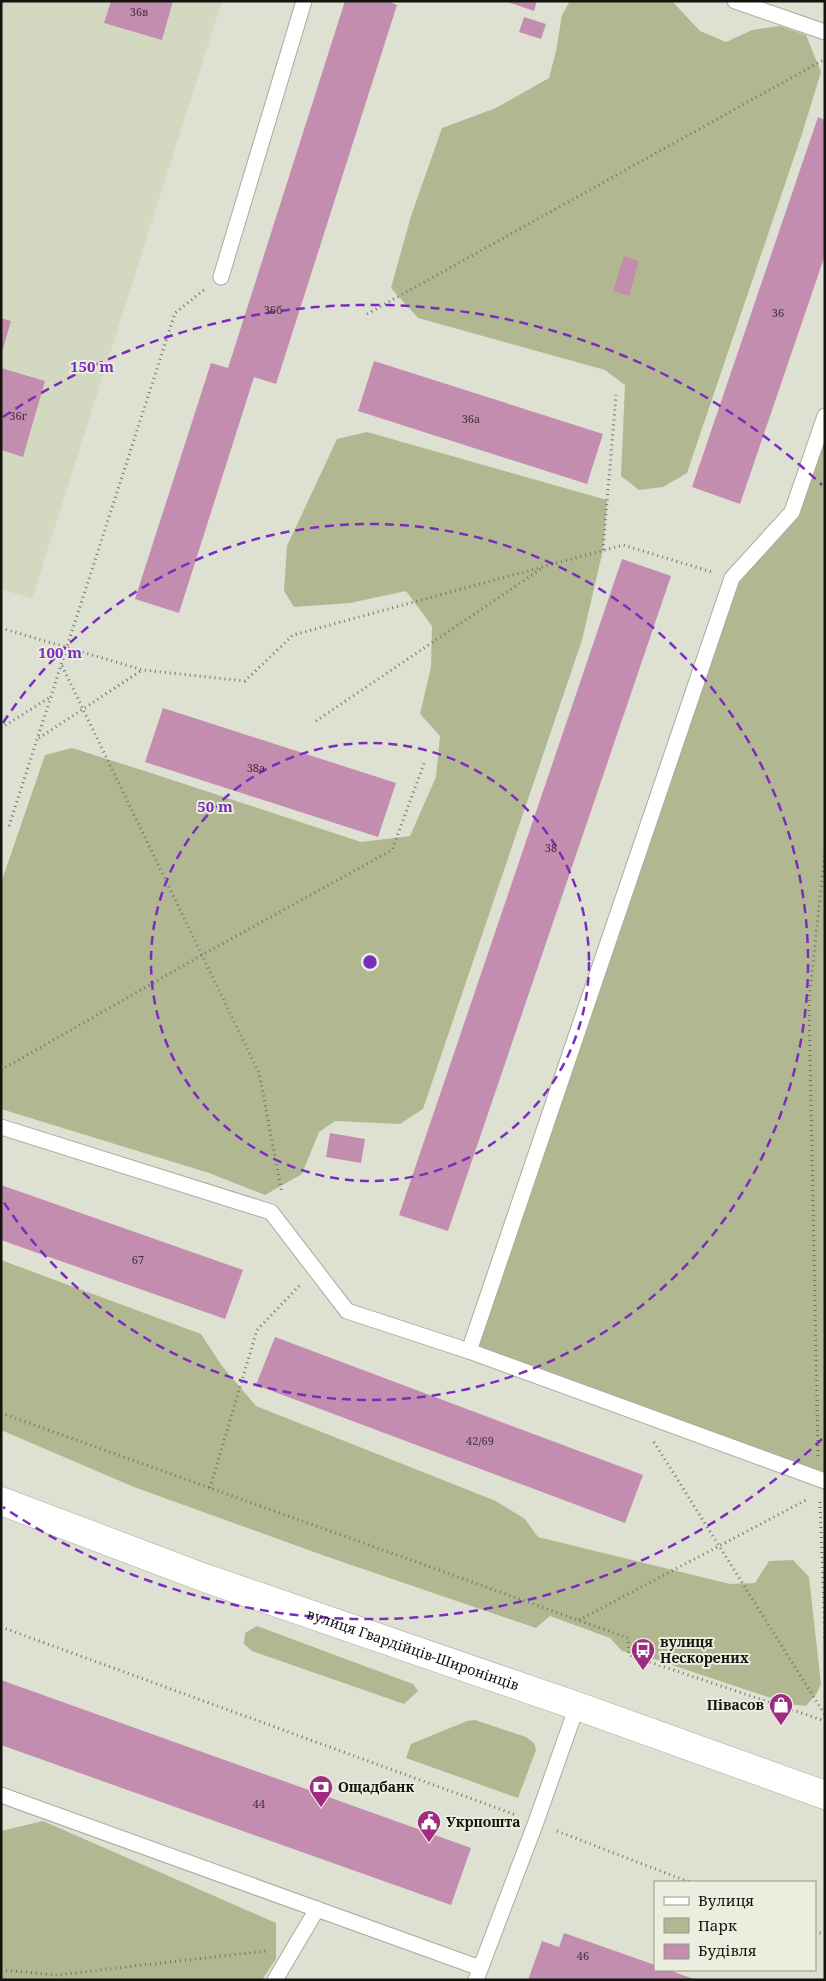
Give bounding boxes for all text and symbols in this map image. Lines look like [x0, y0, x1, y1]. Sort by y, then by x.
house number: 36в [130, 4, 148, 19]
house number: 36б [264, 302, 282, 317]
house number: 36 [772, 305, 784, 320]
text: 150 m [70, 356, 114, 376]
house number: 36г [9, 408, 27, 423]
house number: 36а [462, 411, 480, 426]
text: 100 m [38, 642, 82, 662]
house number: 38а [247, 760, 265, 775]
text: 50 m [197, 796, 233, 816]
house number: 38 [545, 840, 557, 855]
centre of rings [361, 953, 379, 971]
house number: 67 [132, 1252, 144, 1267]
house number: 42/69 [466, 1433, 494, 1448]
street label: вулиця Гвардійців-Широнінців [305, 1604, 522, 1694]
place label: вулиця Нескорених [660, 1632, 749, 1667]
bus stop icon: вулиця Нескорених [630, 1637, 656, 1671]
shop icon: Півасов [768, 1692, 794, 1726]
place label: Півасов [707, 1695, 765, 1714]
bank icon: Ощадбанк [308, 1774, 334, 1808]
place label: Ощадбанк [338, 1777, 414, 1796]
house number: 44 [253, 1796, 265, 1811]
public building icon: Укрпошта [416, 1809, 442, 1843]
place label: Укрпошта [446, 1812, 521, 1831]
legend [654, 1881, 816, 1971]
text: Вулиця [698, 1890, 754, 1910]
text: Парк [698, 1915, 737, 1935]
text: Будівля [698, 1940, 756, 1960]
house number: 46 [577, 1948, 589, 1963]

